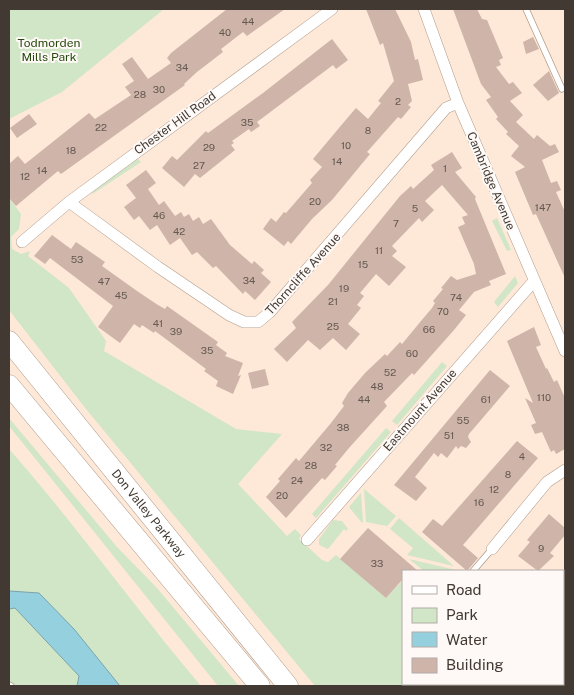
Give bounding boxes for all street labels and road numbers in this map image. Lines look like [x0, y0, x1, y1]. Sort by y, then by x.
street label: Chester Hill Road [131, 89, 219, 157]
street label: Cambridge Avenue [464, 130, 518, 232]
street label: Thorncliffe Avenue [263, 230, 344, 318]
street label: Eastmount Avenue [381, 366, 460, 454]
street label: Don Valley Parkway [109, 467, 189, 561]

